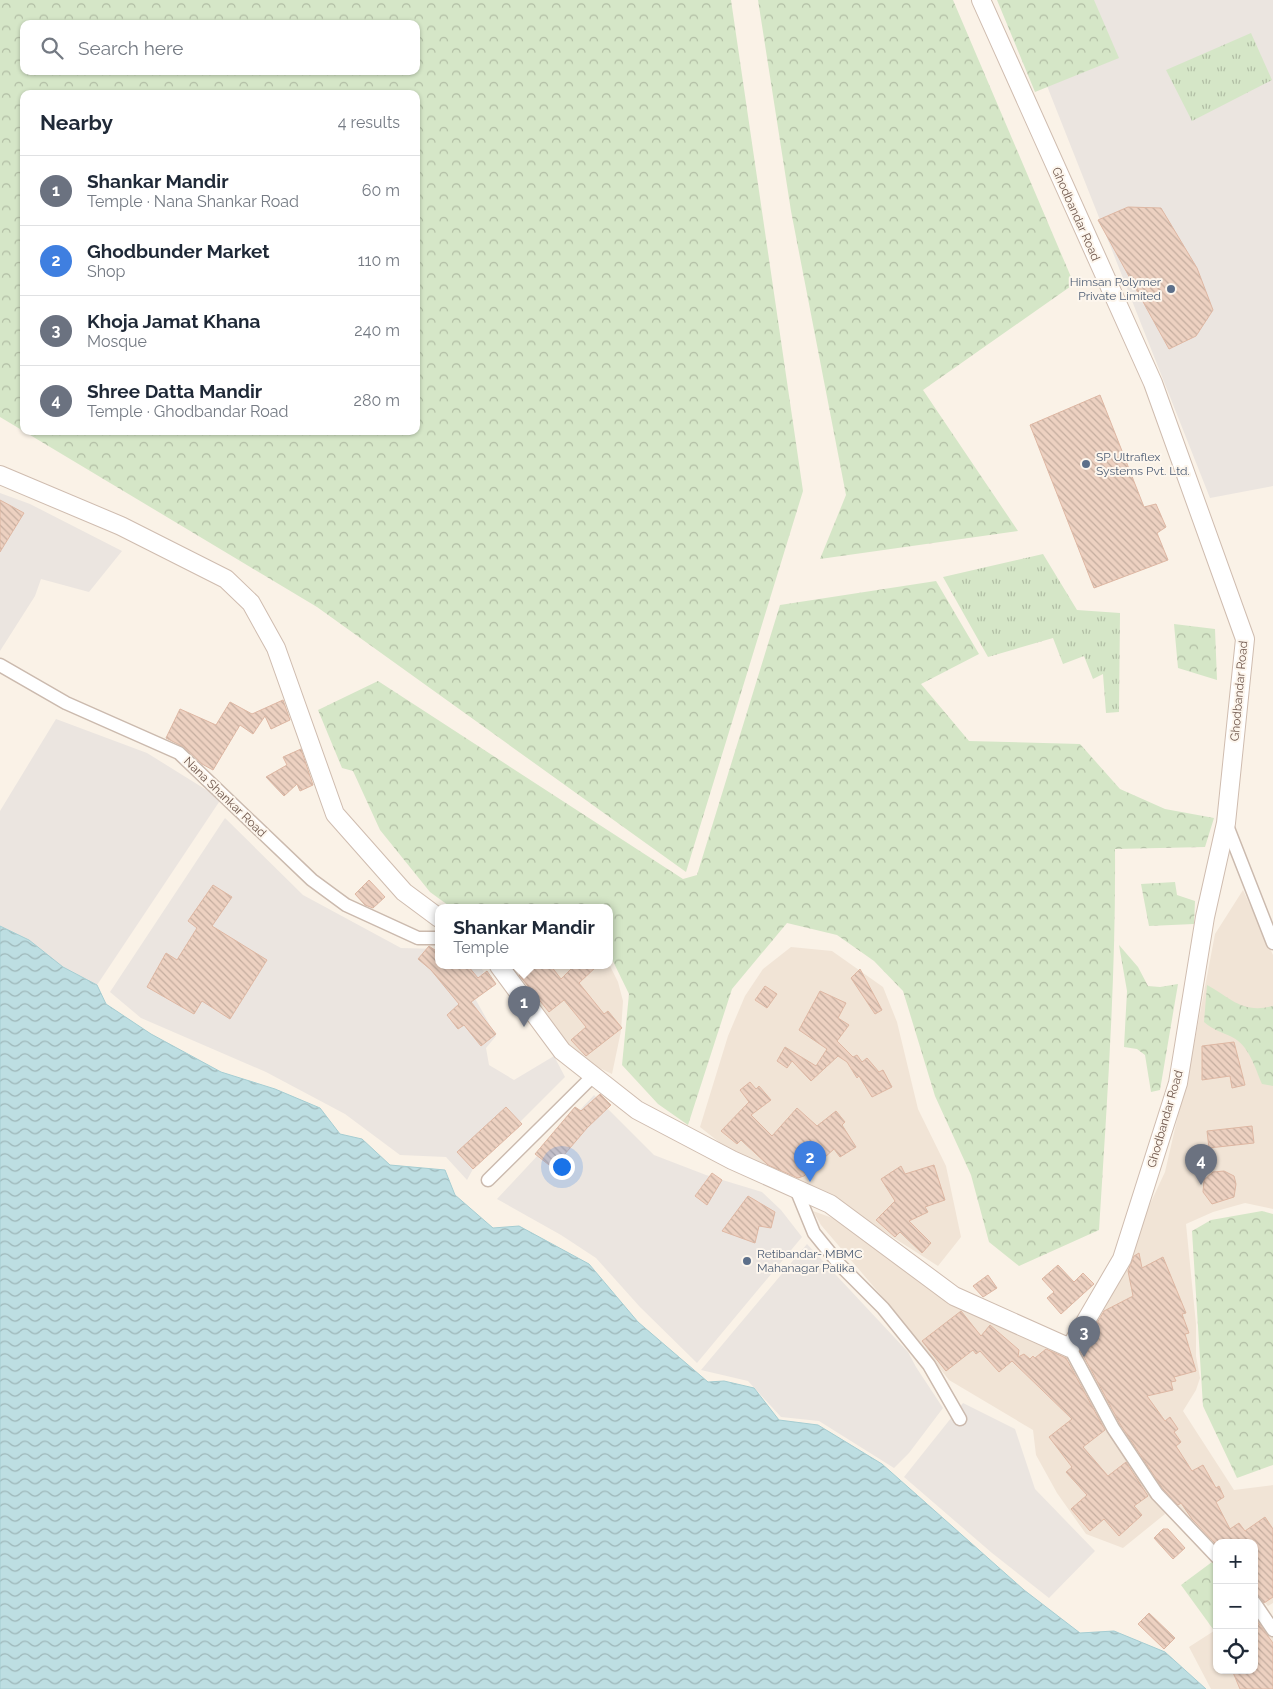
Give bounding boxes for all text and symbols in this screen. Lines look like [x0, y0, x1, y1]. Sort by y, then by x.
search box [20, 20, 420, 75]
icon: search [38, 34, 66, 62]
text: Search here [78, 37, 184, 59]
text: Nearby [40, 110, 113, 135]
text: 4 results [338, 113, 400, 132]
street label: Ghodbandar Road [1049, 165, 1103, 263]
text: Shankar Mandir [87, 170, 229, 192]
text: 1 [52, 181, 60, 200]
text: 60 m [362, 181, 400, 200]
text: Temple · Nana Shankar Road [87, 192, 299, 211]
text: Ghodbunder Market [87, 240, 270, 262]
text: 2 [51, 251, 61, 270]
text: 110 m [358, 251, 400, 270]
text: Shop [87, 262, 125, 281]
place label: Himsan Polymer Private Limited [1070, 275, 1162, 303]
marker: Himsan Polymer Private Limited [1165, 283, 1177, 295]
text: Khoja Jamat Khana [87, 310, 261, 332]
text: 3 [52, 321, 60, 340]
text: 240 m [354, 321, 400, 340]
text: Mosque [87, 332, 147, 351]
text: Shree Datta Mandir [87, 380, 262, 402]
text: 4 [51, 391, 61, 410]
text: 280 m [354, 391, 400, 410]
text: Temple · Ghodbandar Road [87, 402, 288, 421]
place label: SP Ultraflex Systems Pvt. Ltd. [1096, 450, 1190, 478]
marker: SP Ultraflex Systems Pvt. Ltd. [1080, 458, 1092, 470]
street label: Ghodbandar Road [1228, 640, 1250, 742]
street label: Nana Shankar Road [181, 754, 269, 840]
popup [435, 904, 613, 969]
text: Shankar Mandir [453, 916, 595, 938]
text: Temple [453, 938, 509, 957]
pin: 1 [508, 986, 540, 1027]
street label: Ghodbandar Road [1144, 1069, 1186, 1169]
pin: 2 [794, 1141, 826, 1182]
pin: 4 [1185, 1144, 1217, 1185]
your location [549, 1154, 575, 1180]
place label: Retibandar- MBMC Mahanagar Palika [757, 1247, 862, 1275]
marker: Retibandar- MBMC Mahanagar Palika [741, 1255, 753, 1267]
pin: 3 [1068, 1316, 1100, 1357]
map controls [1213, 1539, 1258, 1674]
button: + [1213, 1539, 1258, 1584]
button: − [1213, 1584, 1258, 1629]
button: locate [1213, 1629, 1258, 1674]

